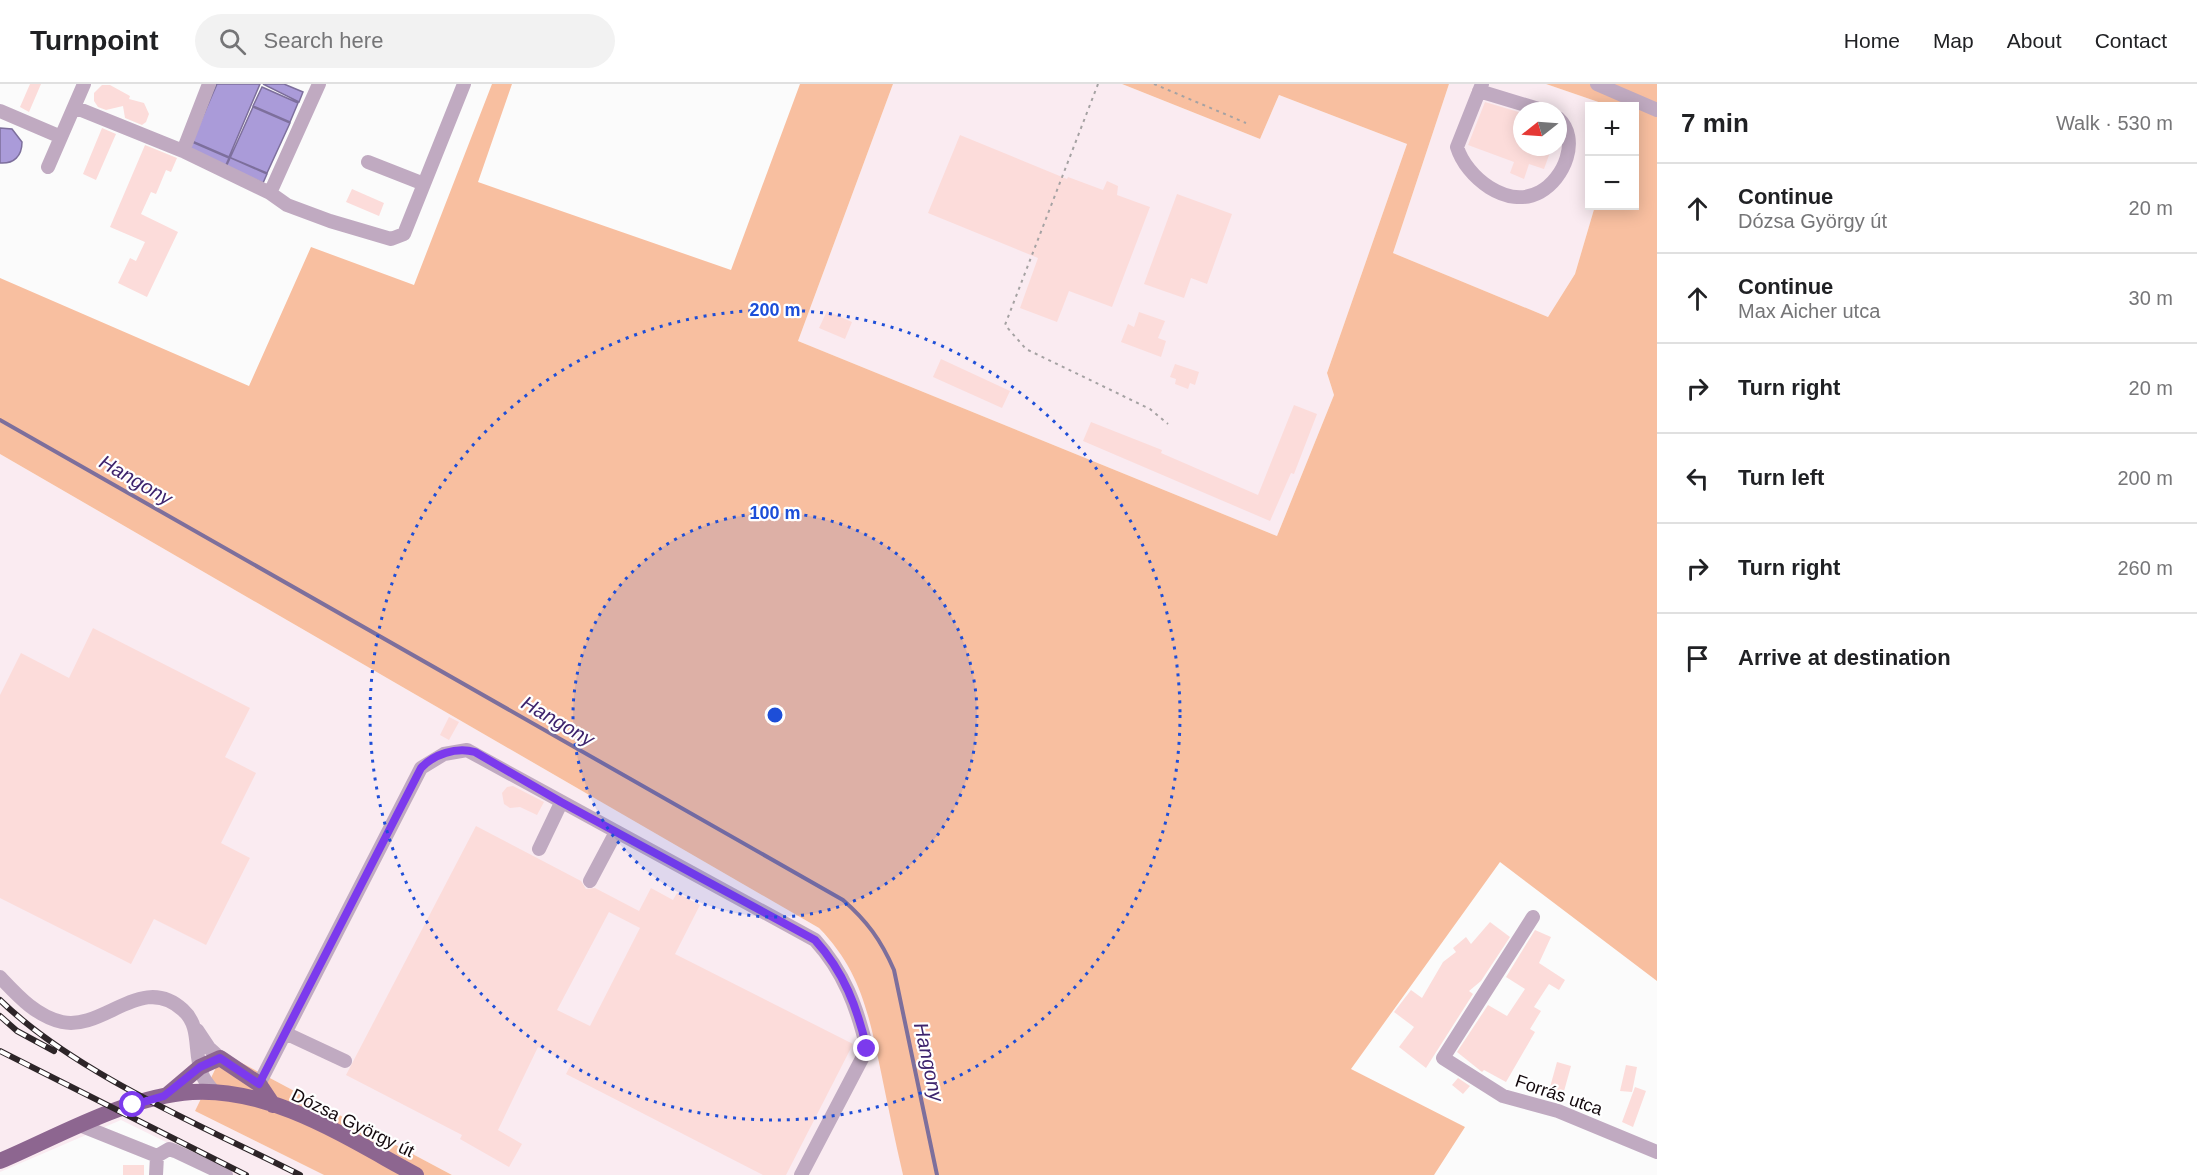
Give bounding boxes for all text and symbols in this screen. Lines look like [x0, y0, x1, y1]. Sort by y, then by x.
search box [195, 14, 615, 68]
text: Turnpoint [30, 25, 159, 56]
icon: search [216, 25, 249, 58]
text: Search here [264, 28, 383, 53]
text: Home [1844, 29, 1900, 52]
text: Map [1933, 29, 1974, 52]
text: About [2007, 29, 2062, 52]
text: Contact [2095, 29, 2167, 52]
north arrow [1513, 102, 1567, 156]
map controls [1585, 102, 1639, 210]
button: + [1585, 102, 1639, 156]
text: 7 min [1681, 108, 1749, 138]
text: Walk · 530 m [2056, 112, 2173, 134]
button: − [1585, 156, 1639, 210]
text: Continue [1738, 184, 1833, 209]
icon: ahead [1681, 192, 1714, 225]
text: 20 m [2129, 197, 2173, 219]
text: Dózsa György út [1738, 210, 1887, 232]
text: Continue [1738, 274, 1833, 299]
icon: ahead [1681, 282, 1714, 315]
text: 30 m [2129, 287, 2173, 309]
text: 200 m [749, 300, 801, 320]
text: Max Aicher utca [1738, 300, 1880, 322]
icon: right [1681, 372, 1714, 405]
text: Turn right [1738, 375, 1840, 400]
text: 20 m [2129, 377, 2173, 399]
water label: Hangony [96, 450, 177, 510]
icon: left [1681, 462, 1714, 495]
text: Turn left [1738, 465, 1824, 490]
text: 200 m [2117, 467, 2173, 489]
text: 100 m [749, 503, 801, 523]
icon: right [1681, 552, 1714, 585]
text: Turn right [1738, 555, 1840, 580]
text: 260 m [2117, 557, 2173, 579]
icon: arrive [1681, 642, 1714, 675]
text: Arrive at destination [1738, 645, 1951, 670]
water label: Hangony [518, 691, 599, 751]
centre of rings [765, 705, 785, 725]
water label: Hangony [910, 1021, 948, 1104]
route end [853, 1035, 879, 1061]
street label: Forrás utca [1513, 1071, 1606, 1120]
street label: Dózsa György út [288, 1085, 418, 1161]
route start [119, 1091, 145, 1117]

